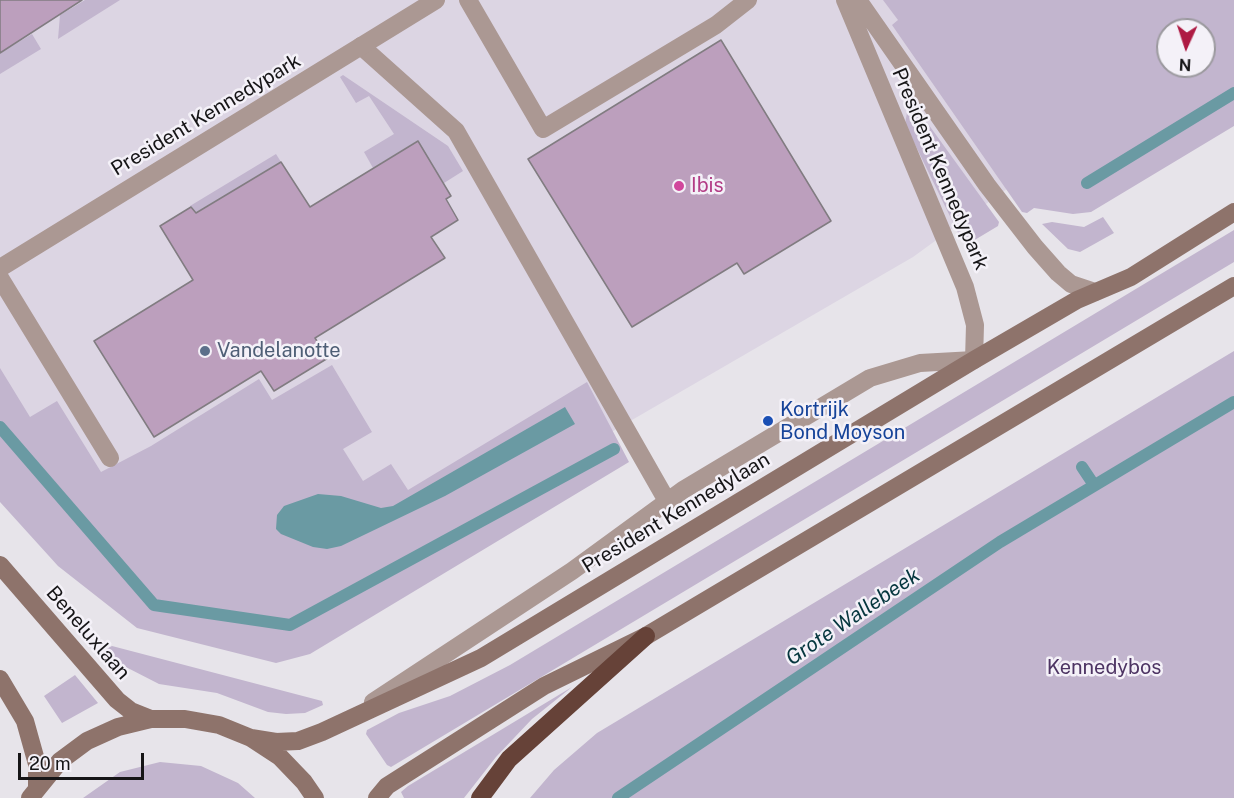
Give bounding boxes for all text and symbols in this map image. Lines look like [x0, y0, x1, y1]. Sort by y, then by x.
north arrow [1156, 18, 1216, 78]
street label: President Kennedypark [107, 49, 305, 181]
text: N [1178, 55, 1192, 74]
street label: President Kennedypark [887, 64, 993, 274]
place label: Ibis [691, 174, 724, 198]
marker: Ibis [672, 179, 686, 193]
place label: Vandelanotte [217, 339, 340, 363]
marker: Vandelanotte [198, 344, 212, 358]
place label: Kortrijk Bond Moyson [780, 398, 905, 445]
marker: Kortrijk Bond Moyson [761, 414, 775, 428]
street label: President Kennedylaan [578, 447, 774, 579]
water label: Grote Wallebeek [781, 563, 925, 671]
street label: Beneluxlaan [41, 581, 135, 685]
park label: Kennedybos [1047, 656, 1161, 680]
scale bar [21, 741, 147, 779]
text: 20 m [29, 753, 71, 774]

